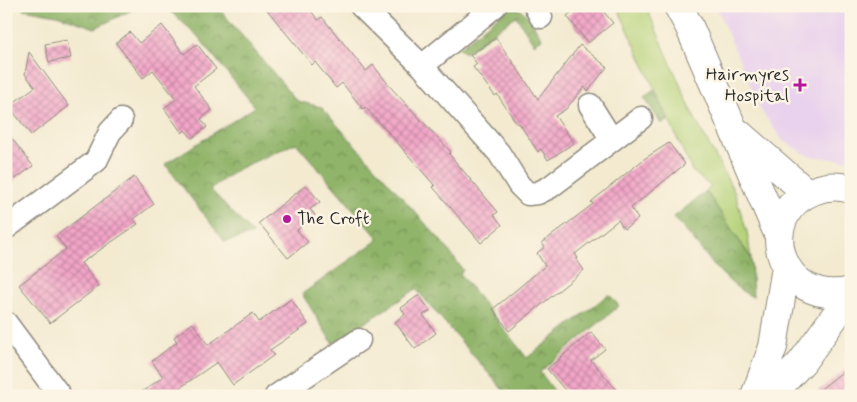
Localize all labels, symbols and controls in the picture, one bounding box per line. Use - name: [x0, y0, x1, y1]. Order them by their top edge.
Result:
- place label: Hairmyres Hospital: [706, 63, 789, 108]
- marker: Hairmyres Hospital: [793, 78, 807, 92]
- place label: The Croft: [297, 207, 370, 231]
- marker: The Croft: [281, 213, 293, 225]

